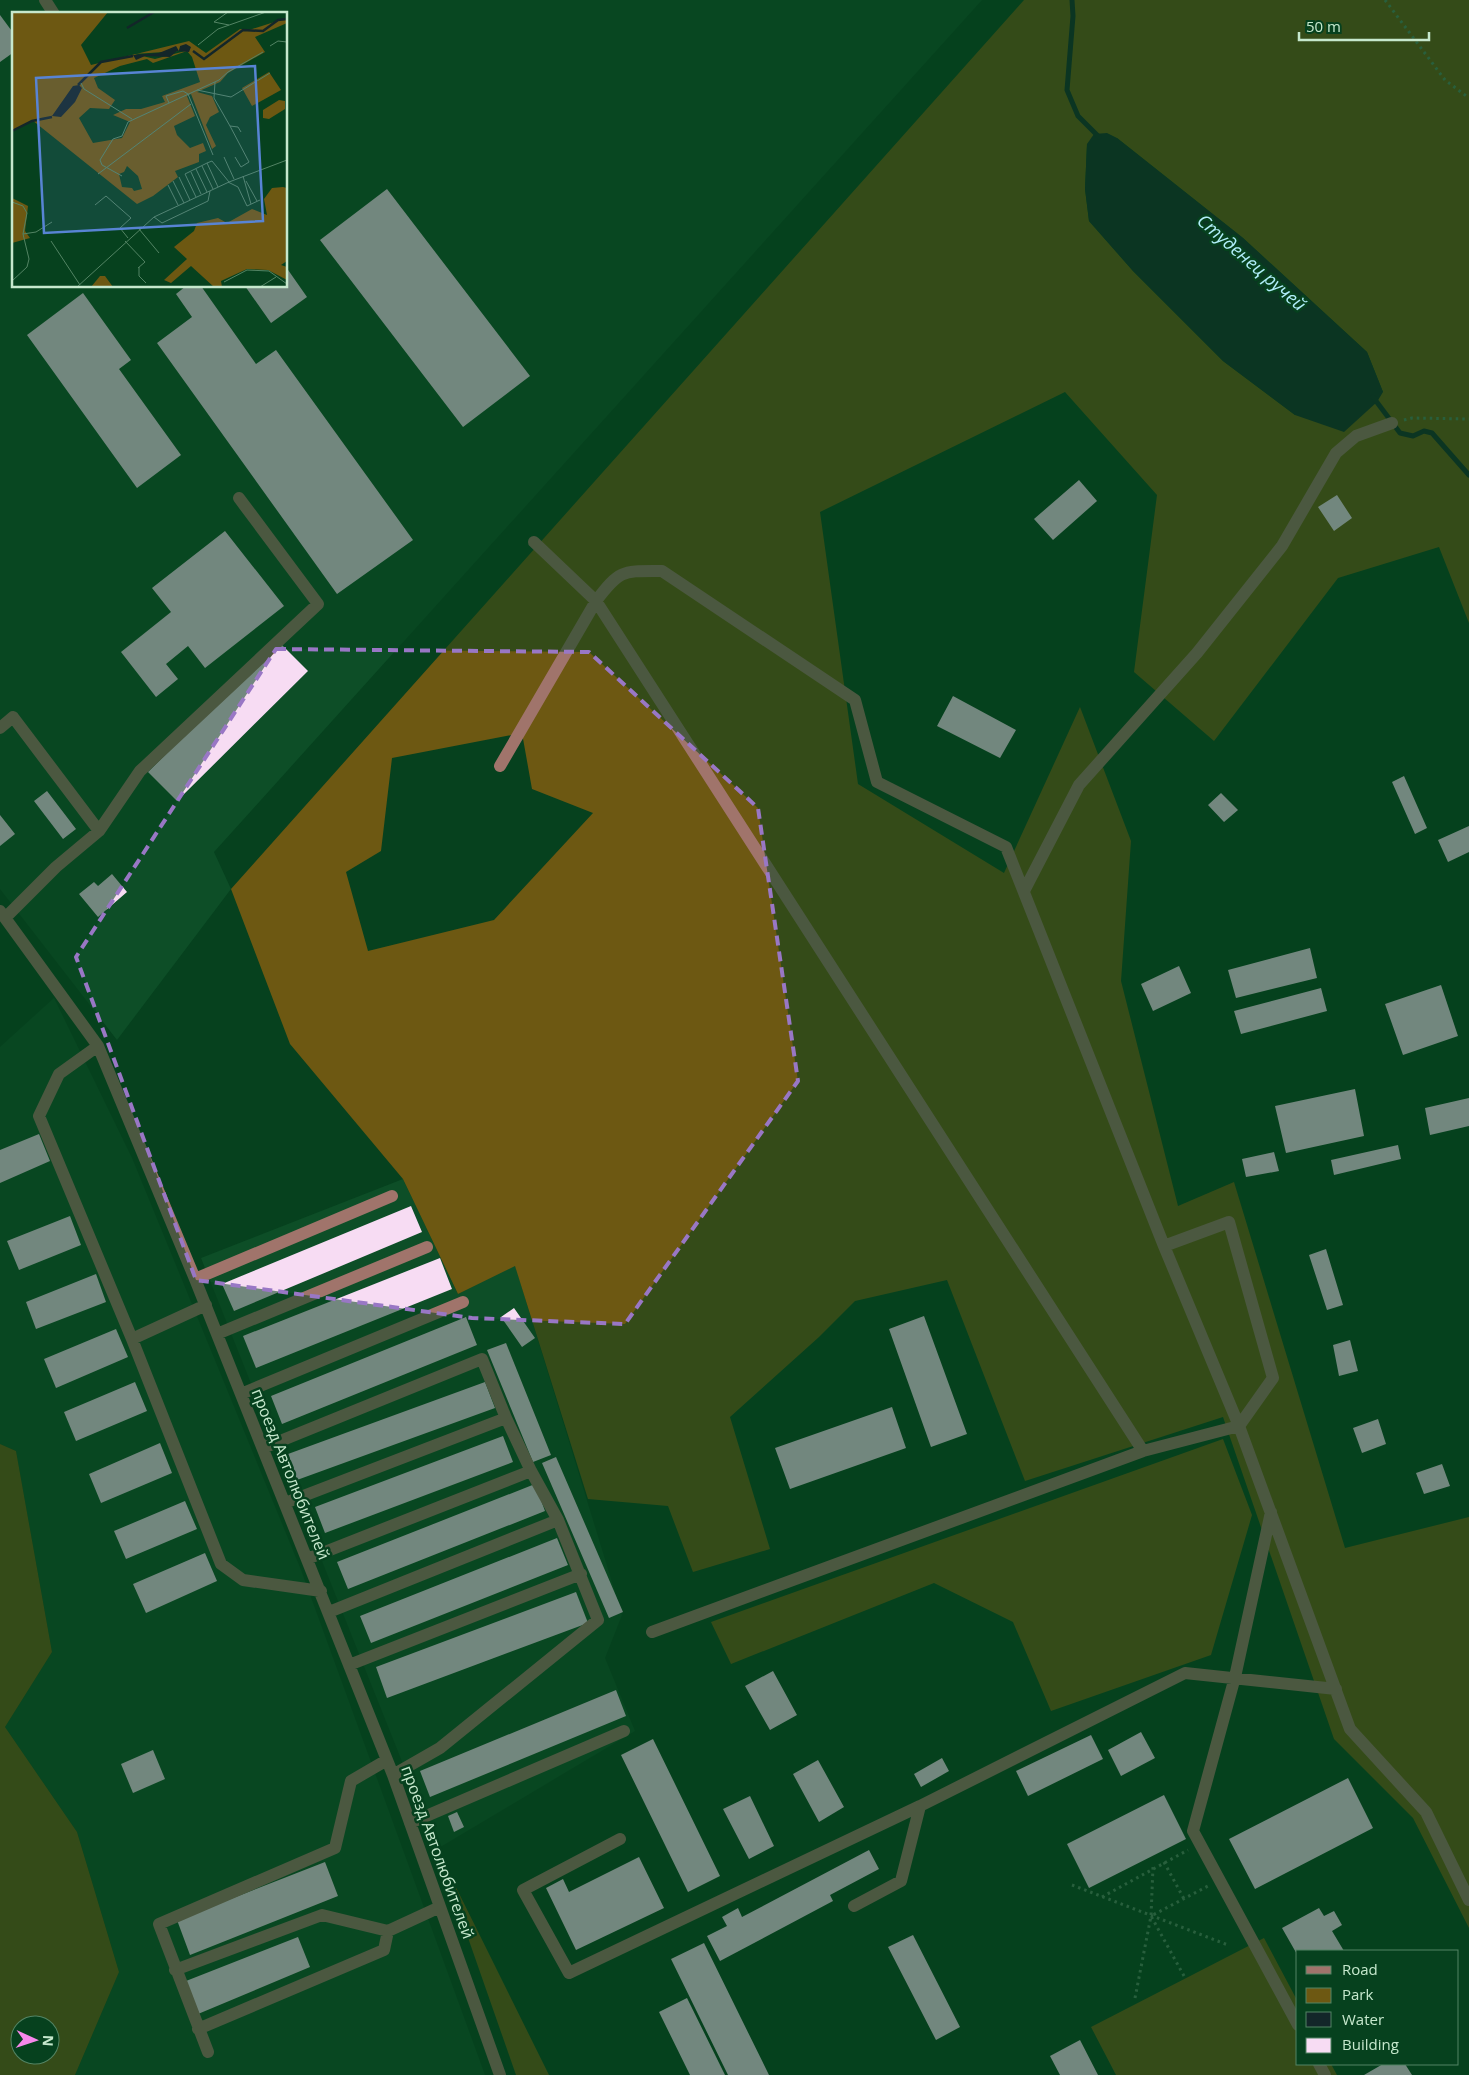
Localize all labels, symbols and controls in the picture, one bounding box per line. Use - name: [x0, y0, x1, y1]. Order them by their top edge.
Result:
- scale bar: [1299, 10, 1429, 42]
- inset map: [12, 12, 288, 288]
- text: 50 m: [1306, 16, 1341, 36]
- water label: Студенец ручей: [1193, 208, 1312, 316]
- street label: проезд Автолюбителей: [247, 1385, 335, 1563]
- street label: проезд Автолюбителей: [396, 1762, 480, 1942]
- legend: [1296, 1950, 1459, 2065]
- text: Road: [1342, 1959, 1378, 1979]
- text: Park: [1342, 1984, 1373, 2004]
- text: Water: [1342, 2009, 1384, 2029]
- north arrow: [10, 2015, 60, 2065]
- text: Building: [1342, 2034, 1399, 2054]
- text: N: [39, 2035, 58, 2047]

